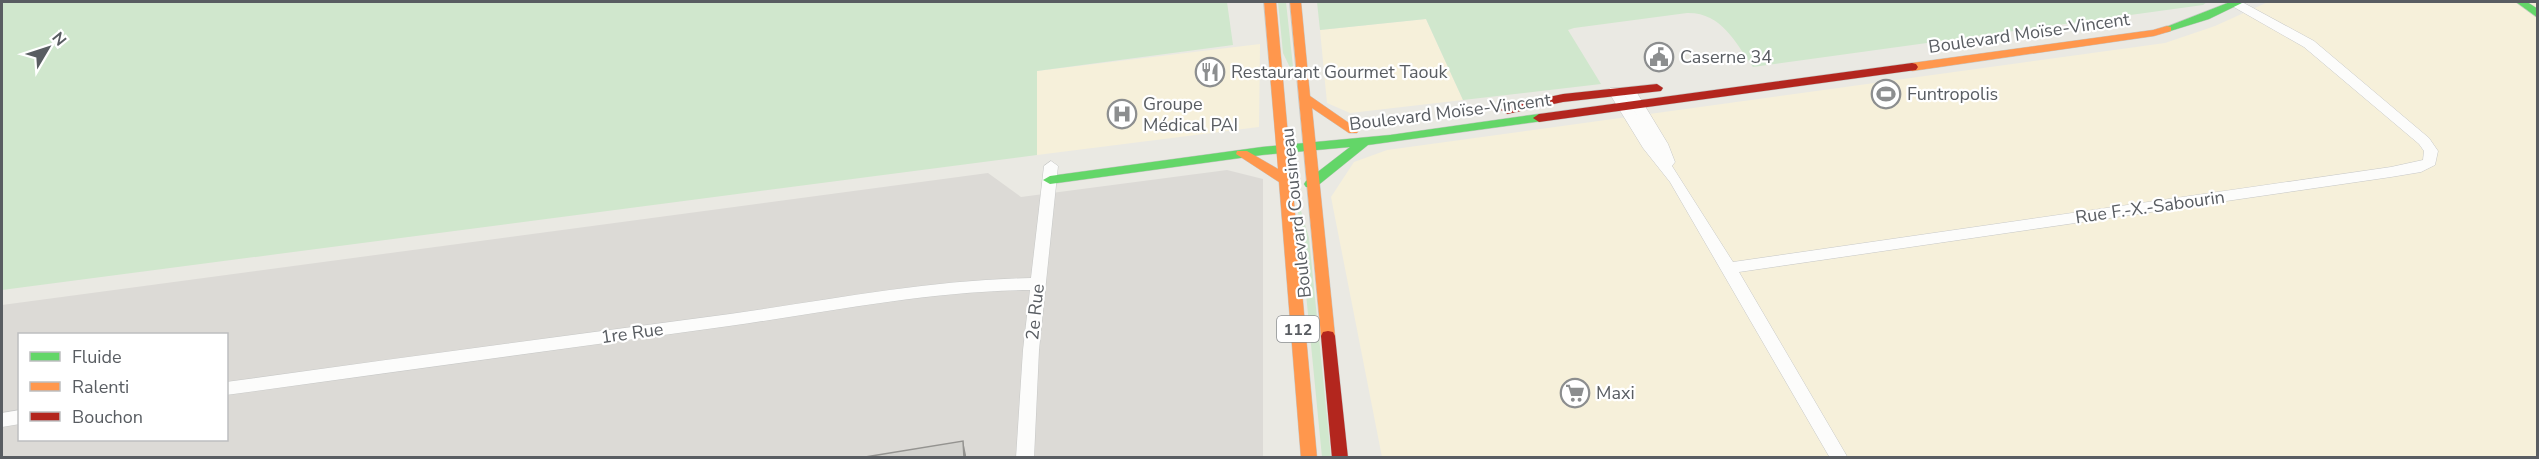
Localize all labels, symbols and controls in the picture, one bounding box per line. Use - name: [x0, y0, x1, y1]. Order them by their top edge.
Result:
- street label: Boulevard Moïse-Vincent: [1927, 7, 2132, 59]
- north arrow: [18, 18, 78, 78]
- text: N: [47, 28, 71, 51]
- public building icon: Caserne 34: [1643, 41, 1675, 73]
- place label: Caserne 34: [1680, 45, 1772, 69]
- restaurant icon: Restaurant Gourmet Taouk: [1194, 56, 1226, 88]
- place label: Restaurant Gourmet Taouk: [1231, 60, 1449, 84]
- sports icon: Funtropolis: [1870, 78, 1902, 110]
- place label: Funtropolis: [1907, 82, 1998, 106]
- street label: Boulevard Moïse-Vincent: [1348, 88, 1553, 136]
- place label: Groupe Médical PAI: [1143, 92, 1238, 137]
- hospital icon: Groupe Médical PAI: [1106, 98, 1138, 130]
- street label: Boulevard Cousineau: [1275, 127, 1317, 299]
- street label: Rue F.-X.-Sabourin: [2074, 185, 2226, 229]
- street label: 2e Rue: [1020, 283, 1050, 341]
- road number: 112: [1277, 316, 1319, 342]
- street label: 1re Rue: [599, 317, 665, 349]
- legend: [18, 333, 228, 441]
- text: Fluide: [72, 345, 122, 369]
- text: Ralenti: [72, 375, 129, 399]
- supermarket icon: Maxi: [1559, 377, 1591, 409]
- place label: Maxi: [1596, 381, 1635, 405]
- text: Bouchon: [72, 405, 143, 429]

